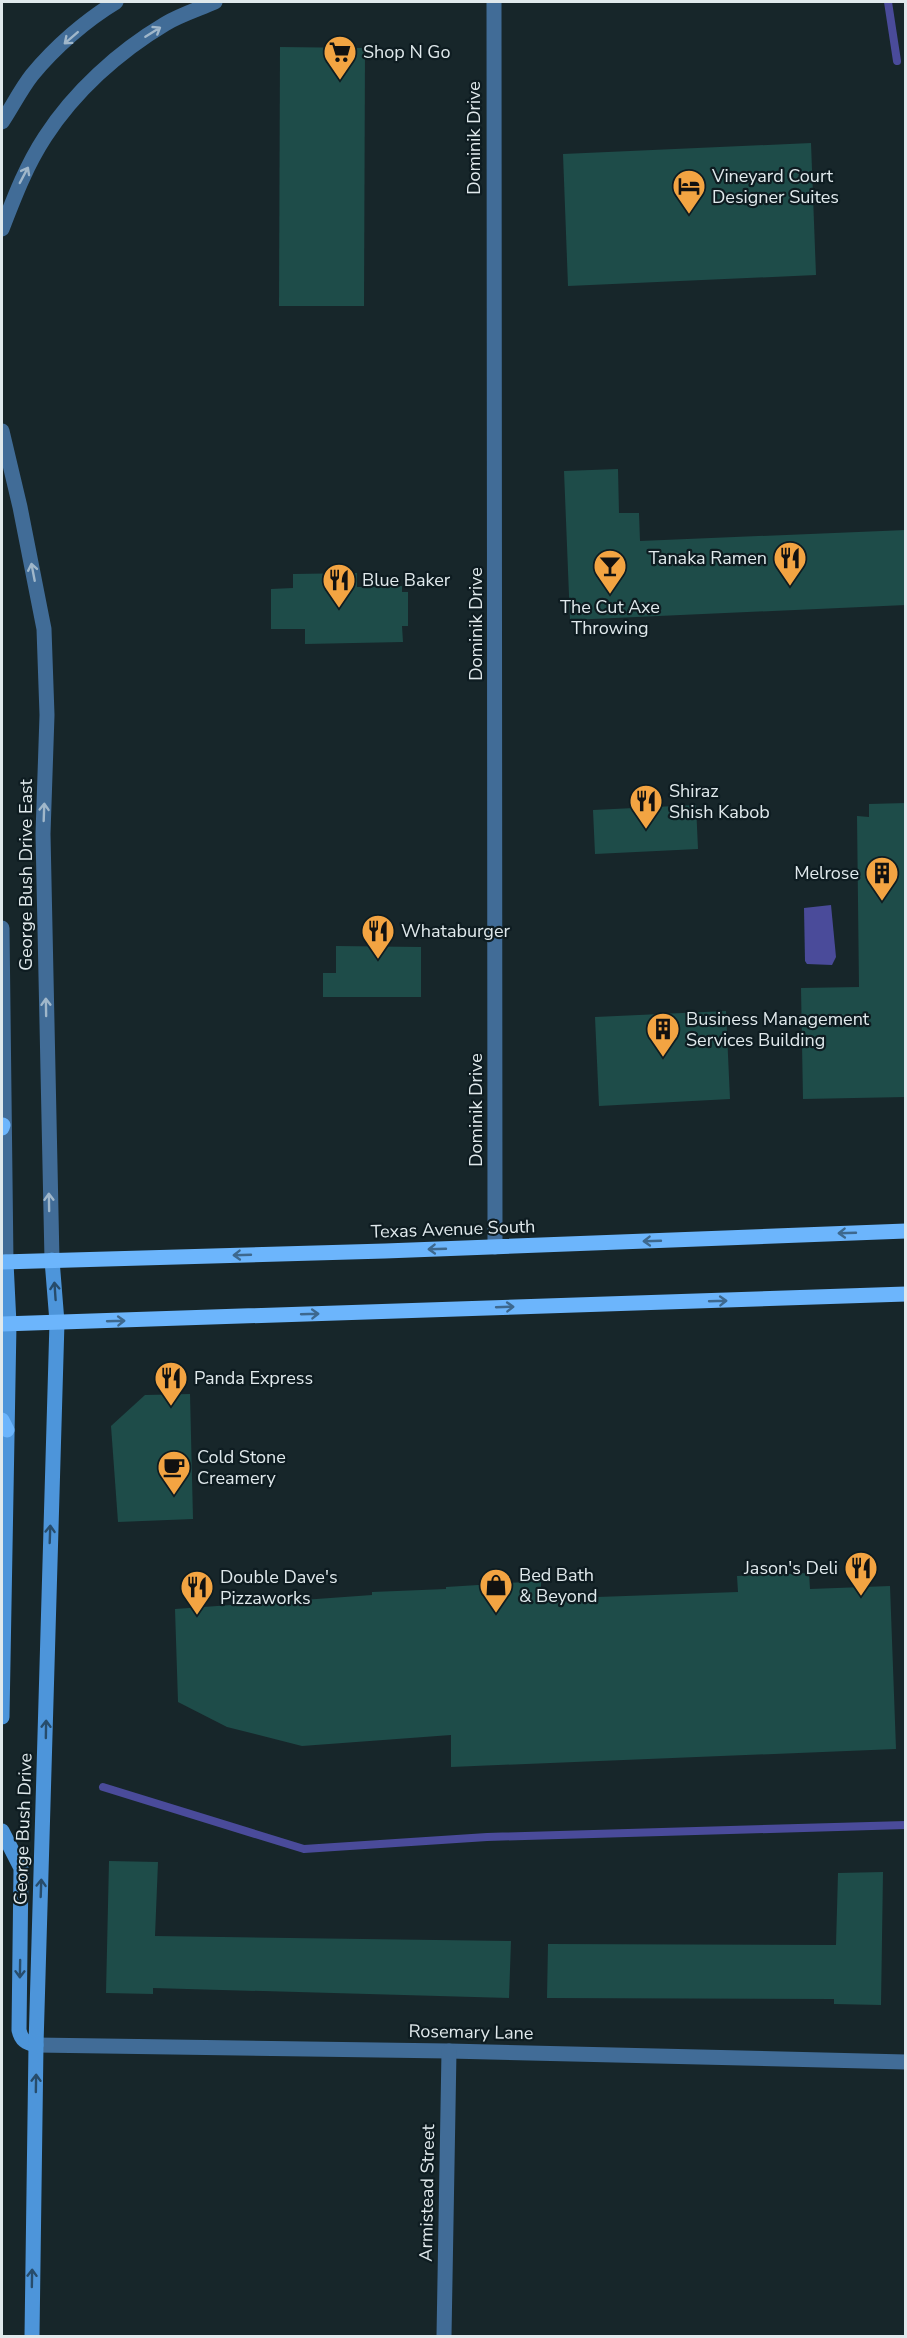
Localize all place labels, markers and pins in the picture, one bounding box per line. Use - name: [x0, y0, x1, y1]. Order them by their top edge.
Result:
- supermarket icon: Shop N Go: [322, 34, 358, 81]
- place label: Shop N Go: [363, 40, 450, 64]
- place label: Vineyard Court Designer Suites: [711, 164, 839, 209]
- hotel icon: Vineyard Court Designer Suites: [671, 168, 707, 215]
- restaurant icon: Tanaka Ramen: [772, 540, 808, 587]
- place label: Tanaka Ramen: [648, 546, 767, 570]
- bar icon: The Cut Axe Throwing: [592, 548, 628, 595]
- restaurant icon: Blue Baker: [321, 562, 357, 609]
- place label: Blue Baker: [362, 568, 451, 592]
- place label: The Cut Axe Throwing: [560, 595, 660, 640]
- place label: Shiraz Shish Kabob: [669, 779, 770, 824]
- restaurant icon: Shiraz Shish Kabob: [628, 783, 664, 830]
- building icon: Melrose: [864, 855, 900, 902]
- place label: Melrose: [794, 861, 859, 885]
- restaurant icon: Whataburger: [360, 913, 396, 960]
- place label: Whataburger: [401, 919, 510, 943]
- place label: Business Management Services Building: [686, 1007, 870, 1052]
- building icon: Business Management Services Building: [645, 1011, 681, 1058]
- restaurant icon: Panda Express: [153, 1360, 189, 1407]
- place label: Panda Express: [194, 1366, 313, 1390]
- place label: Cold Stone Creamery: [197, 1445, 286, 1490]
- cafe icon: Cold Stone Creamery: [156, 1449, 192, 1496]
- restaurant icon: Jason's Deli: [843, 1550, 879, 1597]
- place label: Jason's Deli: [743, 1556, 838, 1580]
- place label: Bed Bath & Beyond: [519, 1563, 598, 1608]
- place label: Double Dave's Pizzaworks: [220, 1565, 338, 1610]
- shop icon: Bed Bath & Beyond: [478, 1567, 514, 1614]
- restaurant icon: Double Dave's Pizzaworks: [179, 1569, 215, 1616]

